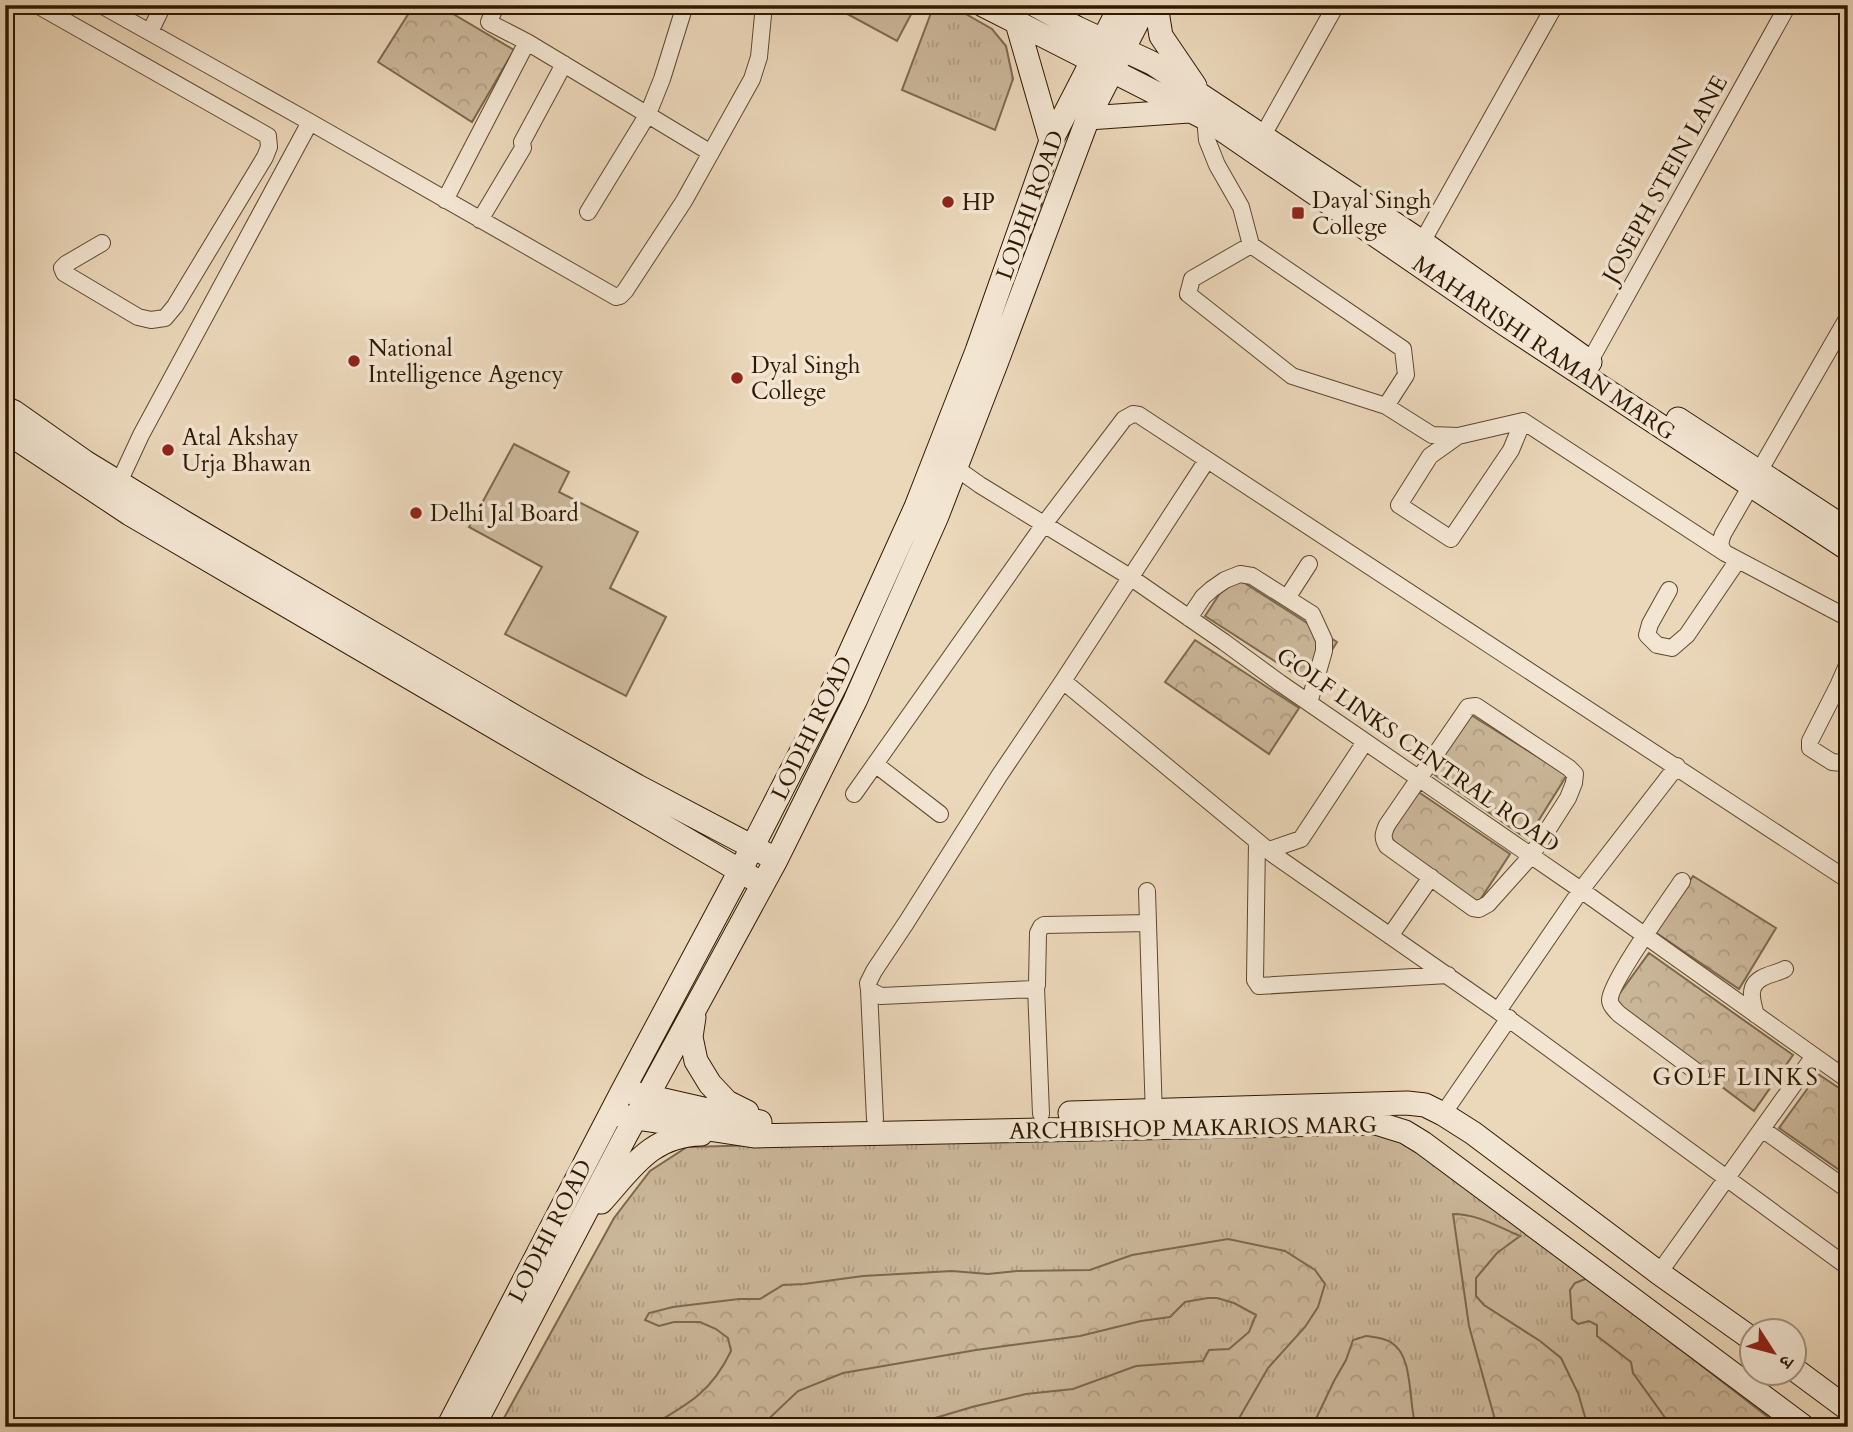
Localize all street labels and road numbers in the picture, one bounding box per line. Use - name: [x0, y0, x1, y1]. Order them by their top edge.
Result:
- street label: JOSEPH STEIN LANE: [1594, 70, 1735, 291]
- street label: LODHI ROAD: [989, 126, 1071, 284]
- street label: MAHARISHI RAMAN MARG: [1407, 248, 1681, 448]
- street label: GOLF LINKS CENTRAL ROAD: [1270, 640, 1566, 860]
- street label: LODHI ROAD: [764, 651, 860, 805]
- street label: ARCHBISHOP MAKARIOS MARG: [1009, 1109, 1377, 1147]
- street label: LODHI ROAD: [501, 1154, 599, 1308]

